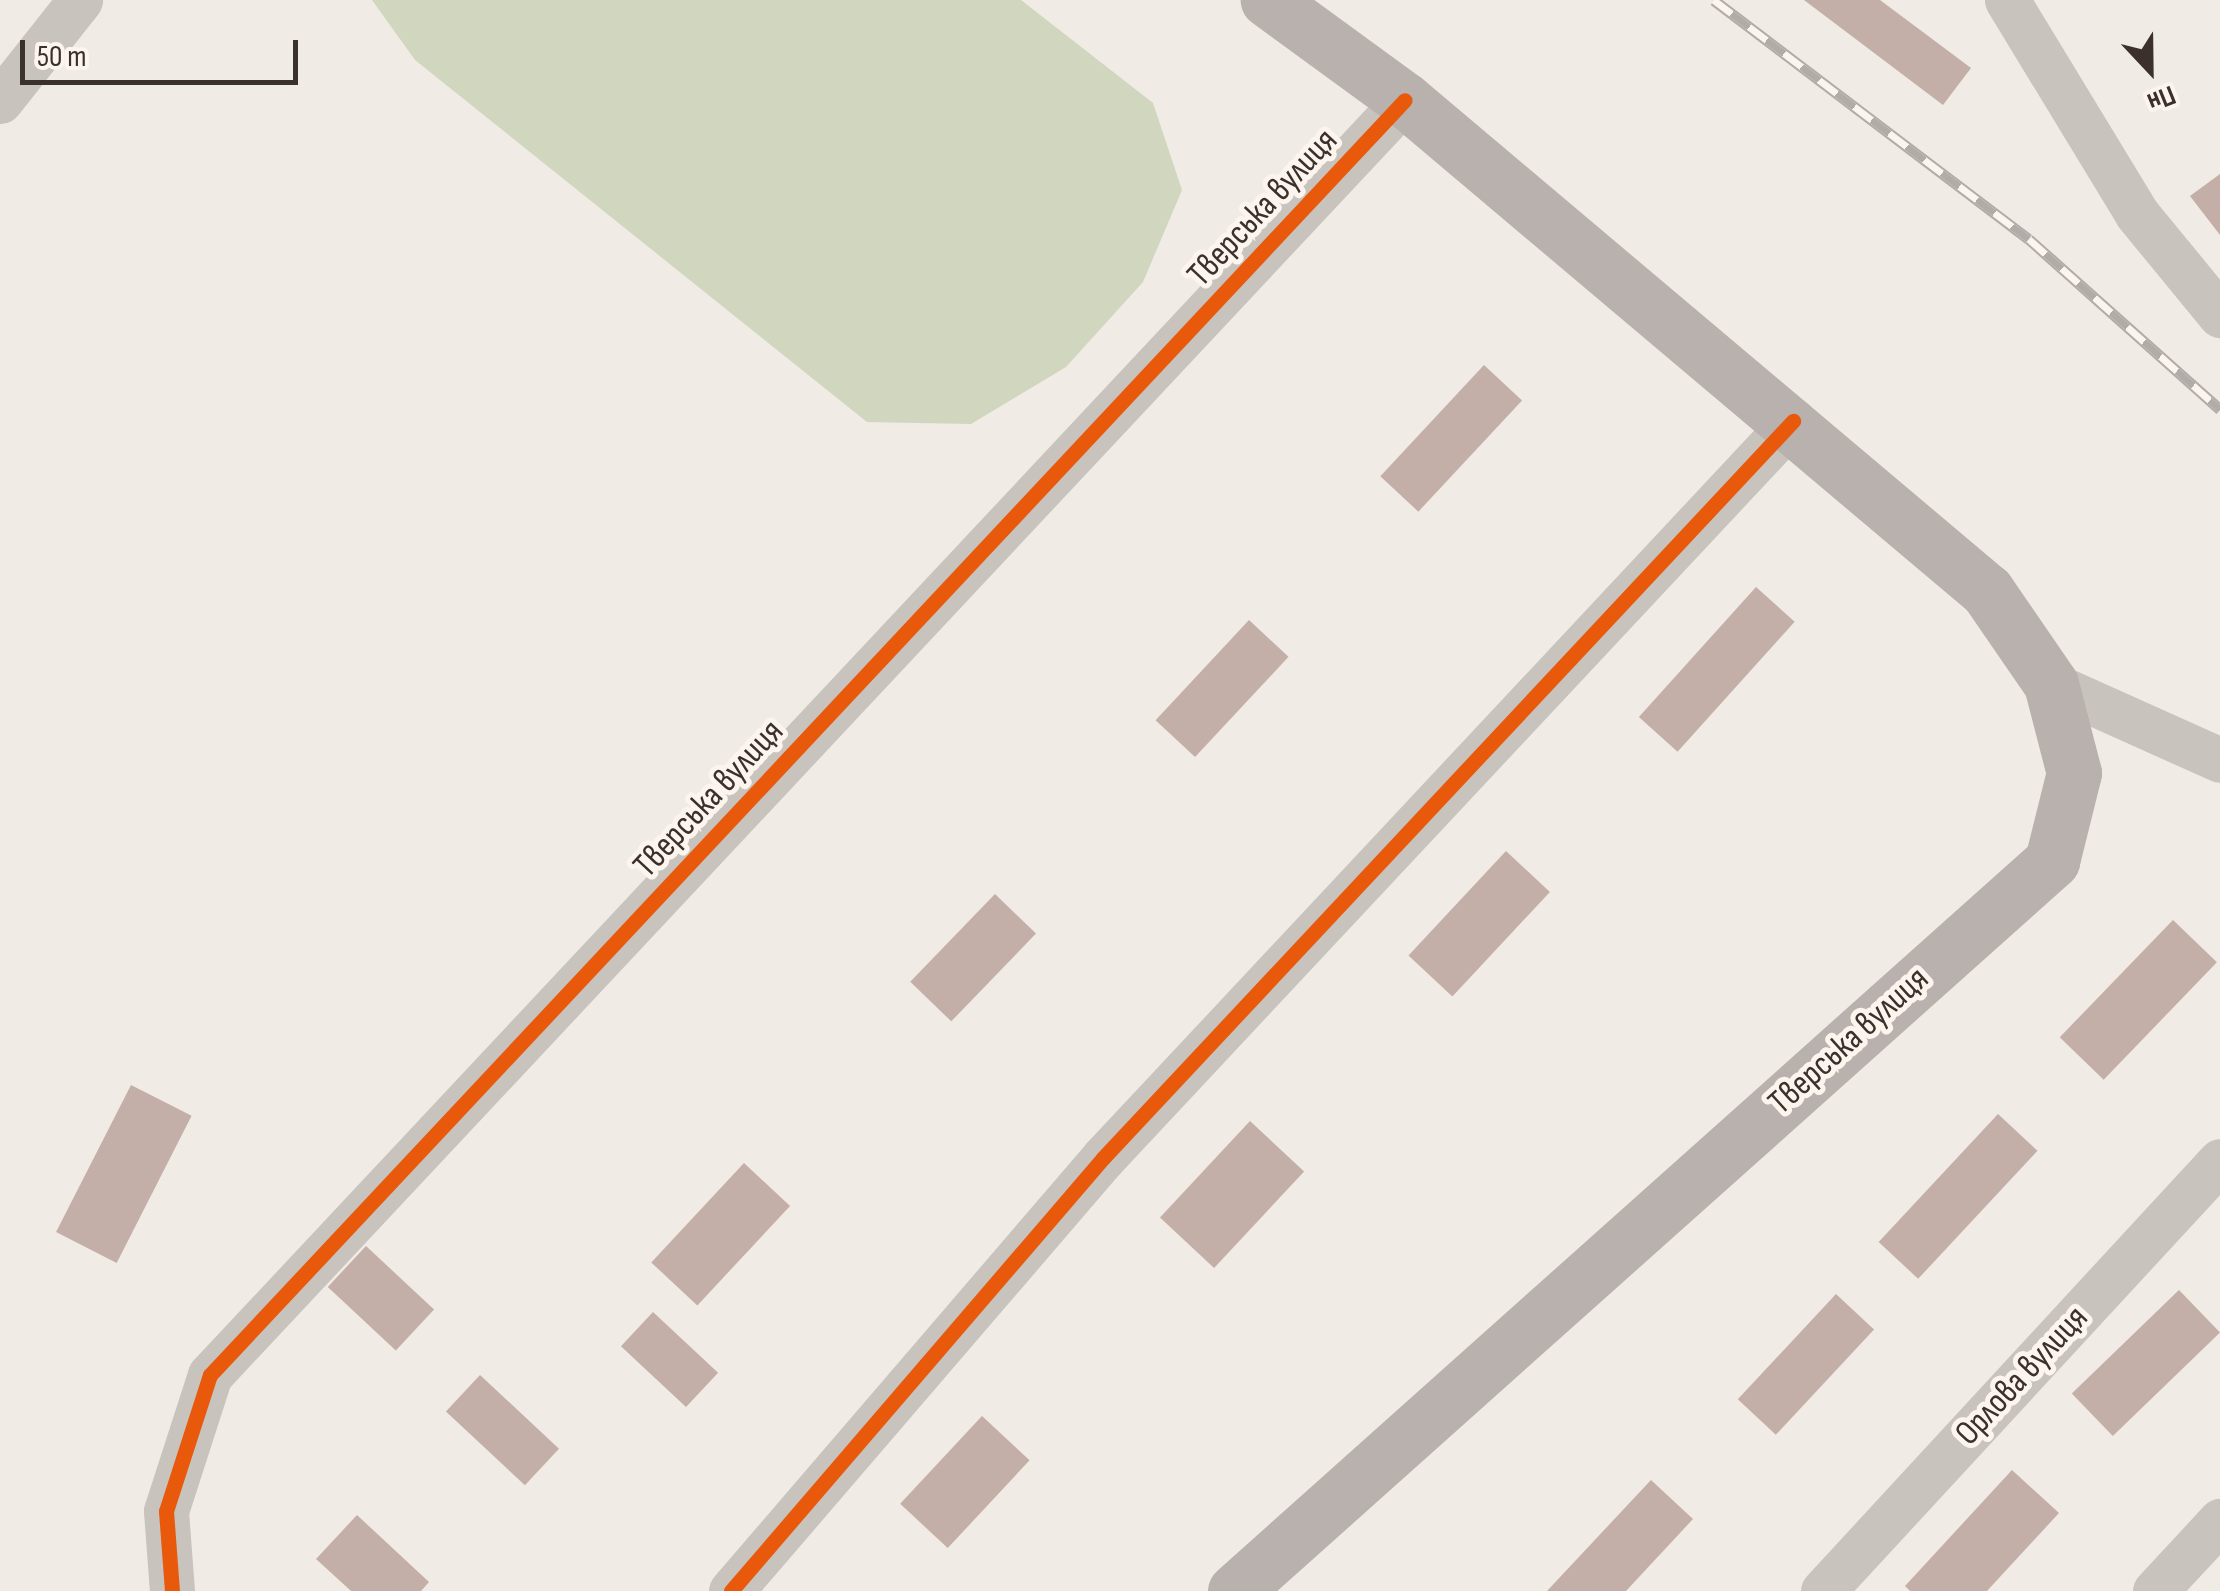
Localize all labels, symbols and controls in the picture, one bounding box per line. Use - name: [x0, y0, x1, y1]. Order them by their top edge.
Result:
- scale bar: [25, 20, 302, 82]
- north arrow: [2100, 20, 2200, 120]
- text: 50 m: [37, 39, 86, 75]
- text: Пн: [2143, 78, 2180, 119]
- street label: Тверська вулиця: [1179, 120, 1347, 296]
- street label: Тверська вулиця: [625, 711, 793, 887]
- street label: Тверська вулиця: [1760, 958, 1938, 1124]
- street label: Орлова вулиця: [1947, 1298, 2097, 1454]

